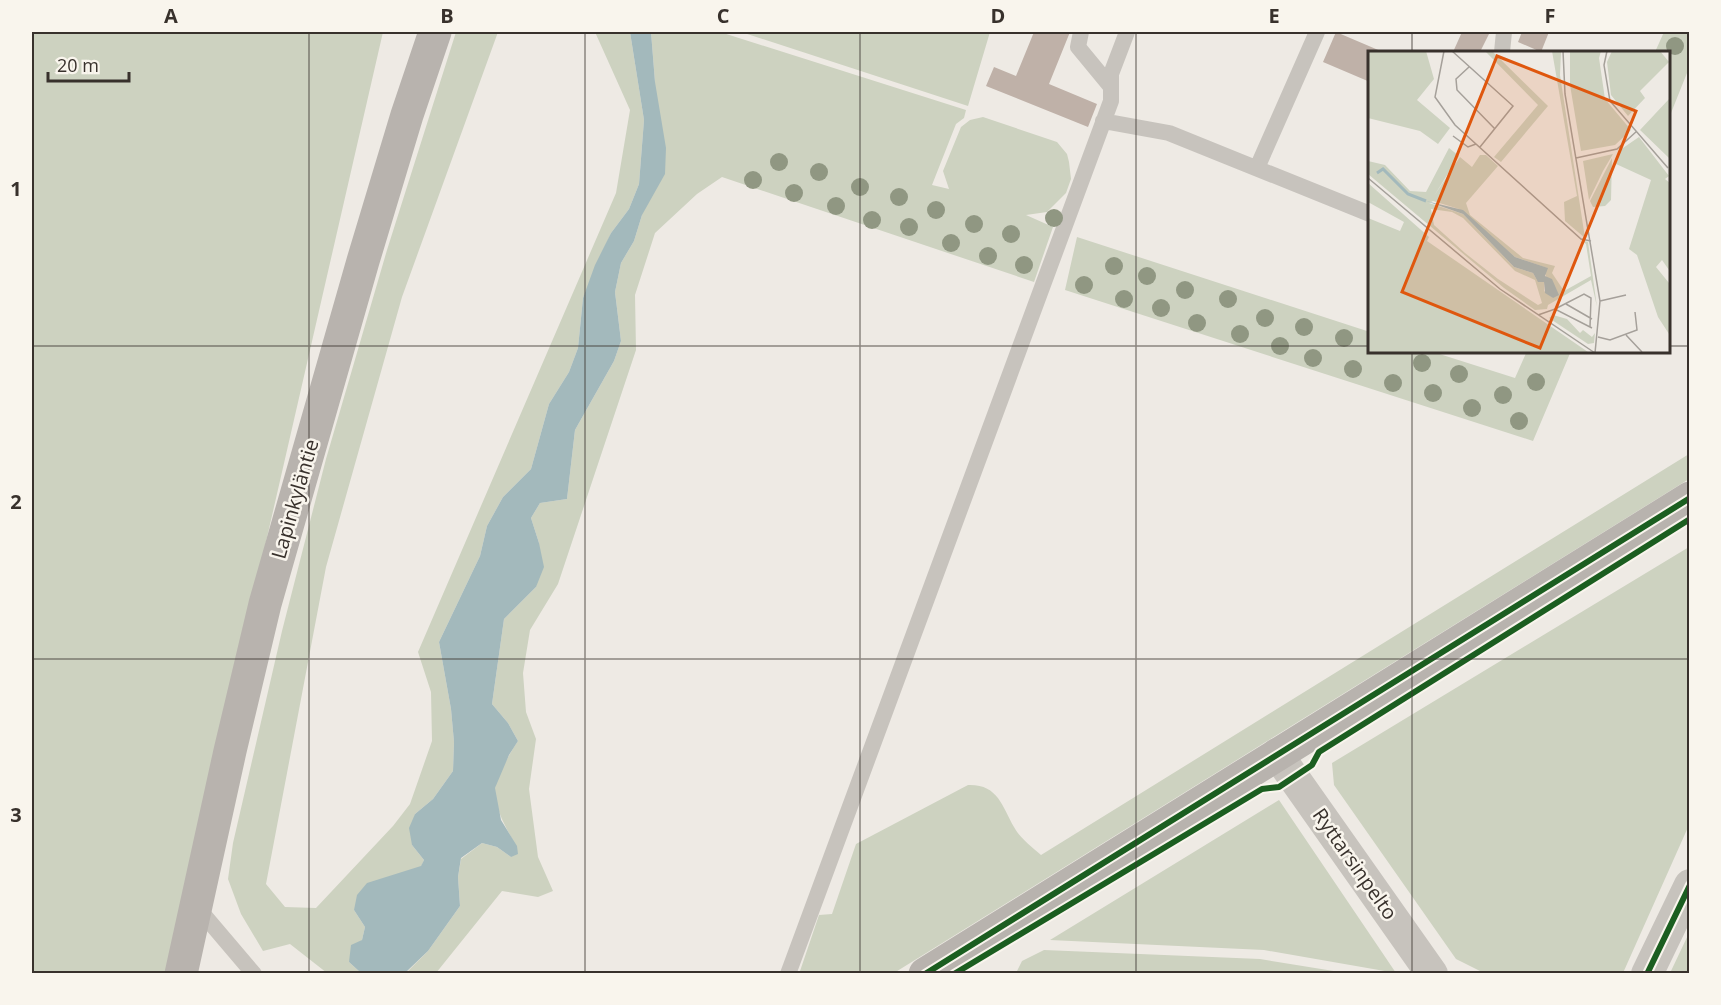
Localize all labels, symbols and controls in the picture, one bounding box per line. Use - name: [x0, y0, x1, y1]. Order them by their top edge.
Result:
- text: A: [164, 2, 178, 29]
- text: B: [440, 2, 454, 29]
- text: C: [717, 2, 730, 29]
- text: D: [991, 2, 1005, 29]
- text: E: [1268, 2, 1280, 29]
- text: F: [1545, 2, 1555, 29]
- scale bar: [48, 45, 129, 83]
- inset map: [1368, 51, 1670, 352]
- text: 20 m: [57, 53, 99, 77]
- text: 1: [10, 175, 22, 202]
- street label: Lapinkyläntie: [265, 436, 325, 562]
- text: 2: [10, 488, 22, 515]
- text: 3: [10, 801, 22, 828]
- street label: Ryttarsinpelto: [1307, 803, 1404, 925]

